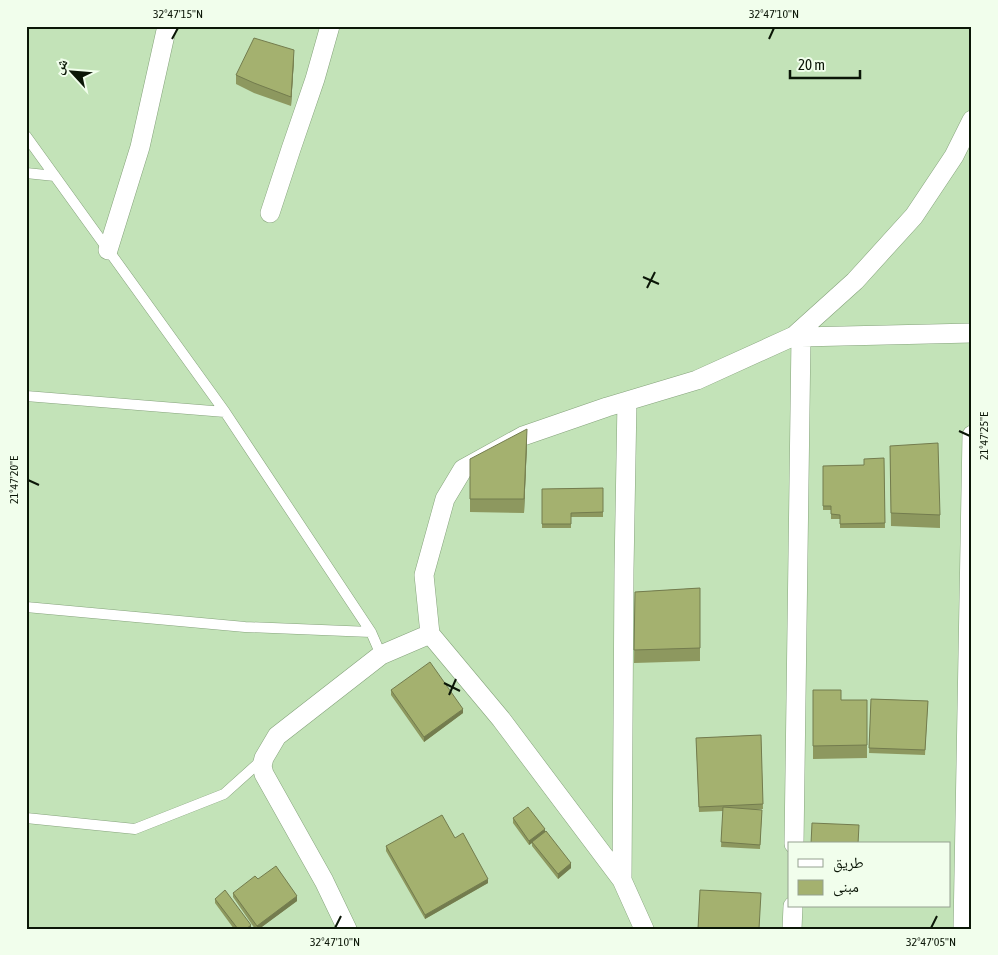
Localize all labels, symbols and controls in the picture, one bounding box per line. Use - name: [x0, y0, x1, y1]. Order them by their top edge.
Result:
- text: 32°47'15"N: [153, 7, 203, 21]
- text: 32°47'10"N: [749, 7, 799, 21]
- north arrow: [48, 48, 98, 98]
- scale bar: [790, 48, 860, 80]
- text: ش: [50, 56, 72, 77]
- text: 20 m: [798, 56, 825, 73]
- text: 21°47'25"E: [977, 412, 991, 460]
- text: 21°47'20"E: [7, 456, 21, 504]
- legend: [788, 842, 950, 908]
- text: طريق: [833, 854, 864, 873]
- text: مبنى: [833, 878, 859, 897]
- text: 32°47'10"N: [310, 935, 360, 949]
- text: 32°47'05"N: [906, 935, 956, 949]

